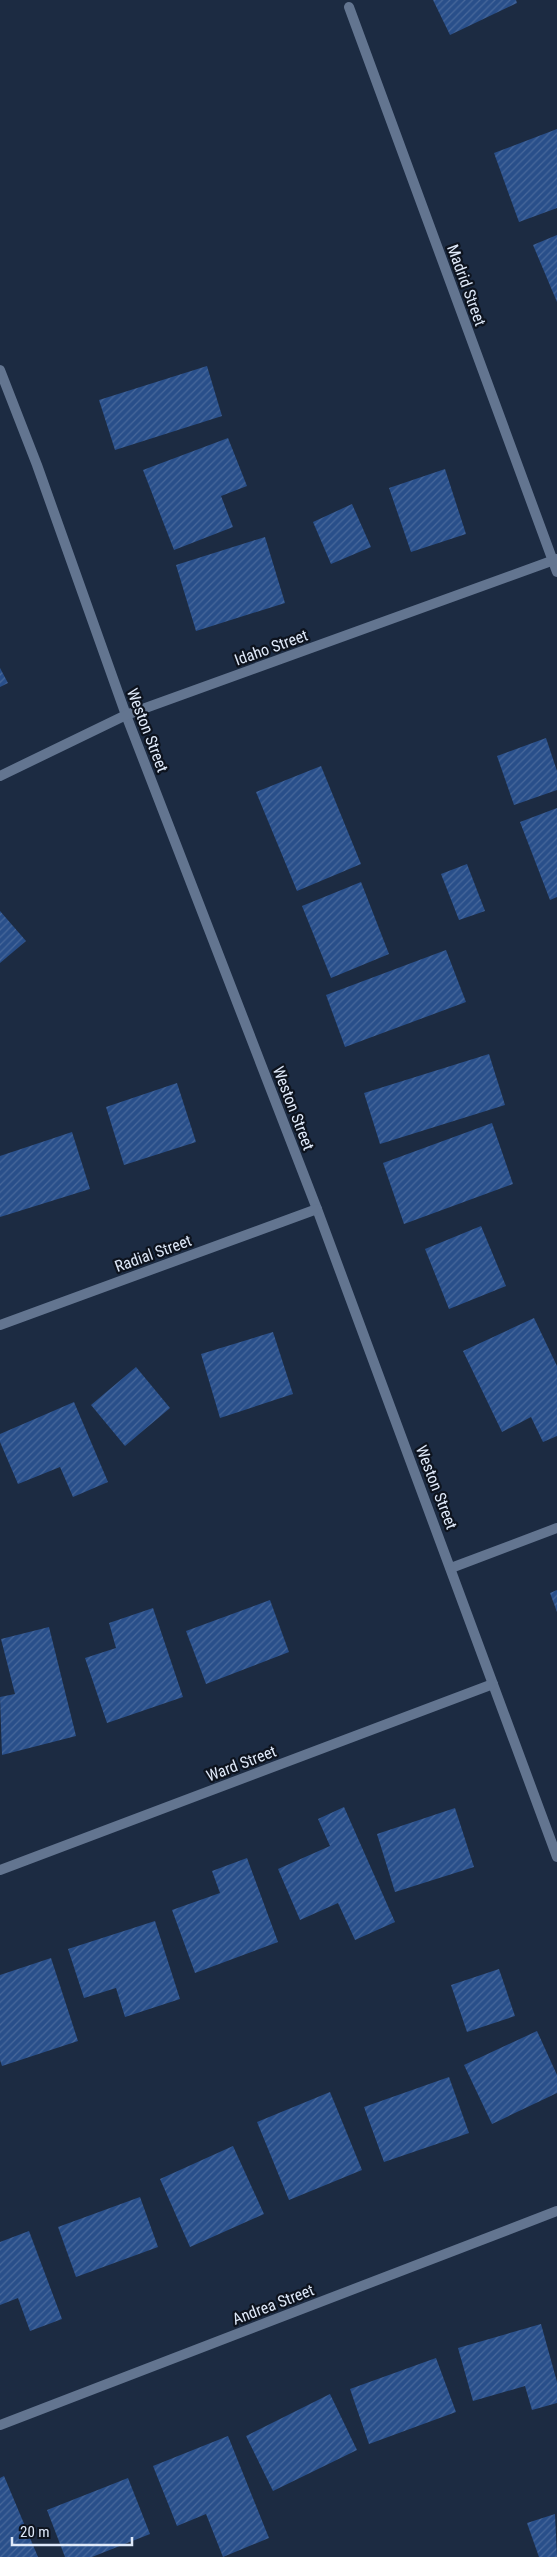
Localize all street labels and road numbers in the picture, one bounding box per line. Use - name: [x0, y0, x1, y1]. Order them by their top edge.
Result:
- street label: Madrid Street: [443, 242, 490, 329]
- street label: Idaho Street: [232, 625, 311, 669]
- street label: Weston Street: [123, 686, 172, 775]
- street label: Weston Street: [269, 1064, 318, 1153]
- street label: Radial Street: [112, 1231, 194, 1276]
- street label: Weston Street: [412, 1443, 461, 1532]
- street label: Ward Street: [204, 1741, 279, 1785]
- street label: Andrea Street: [230, 2280, 317, 2329]

